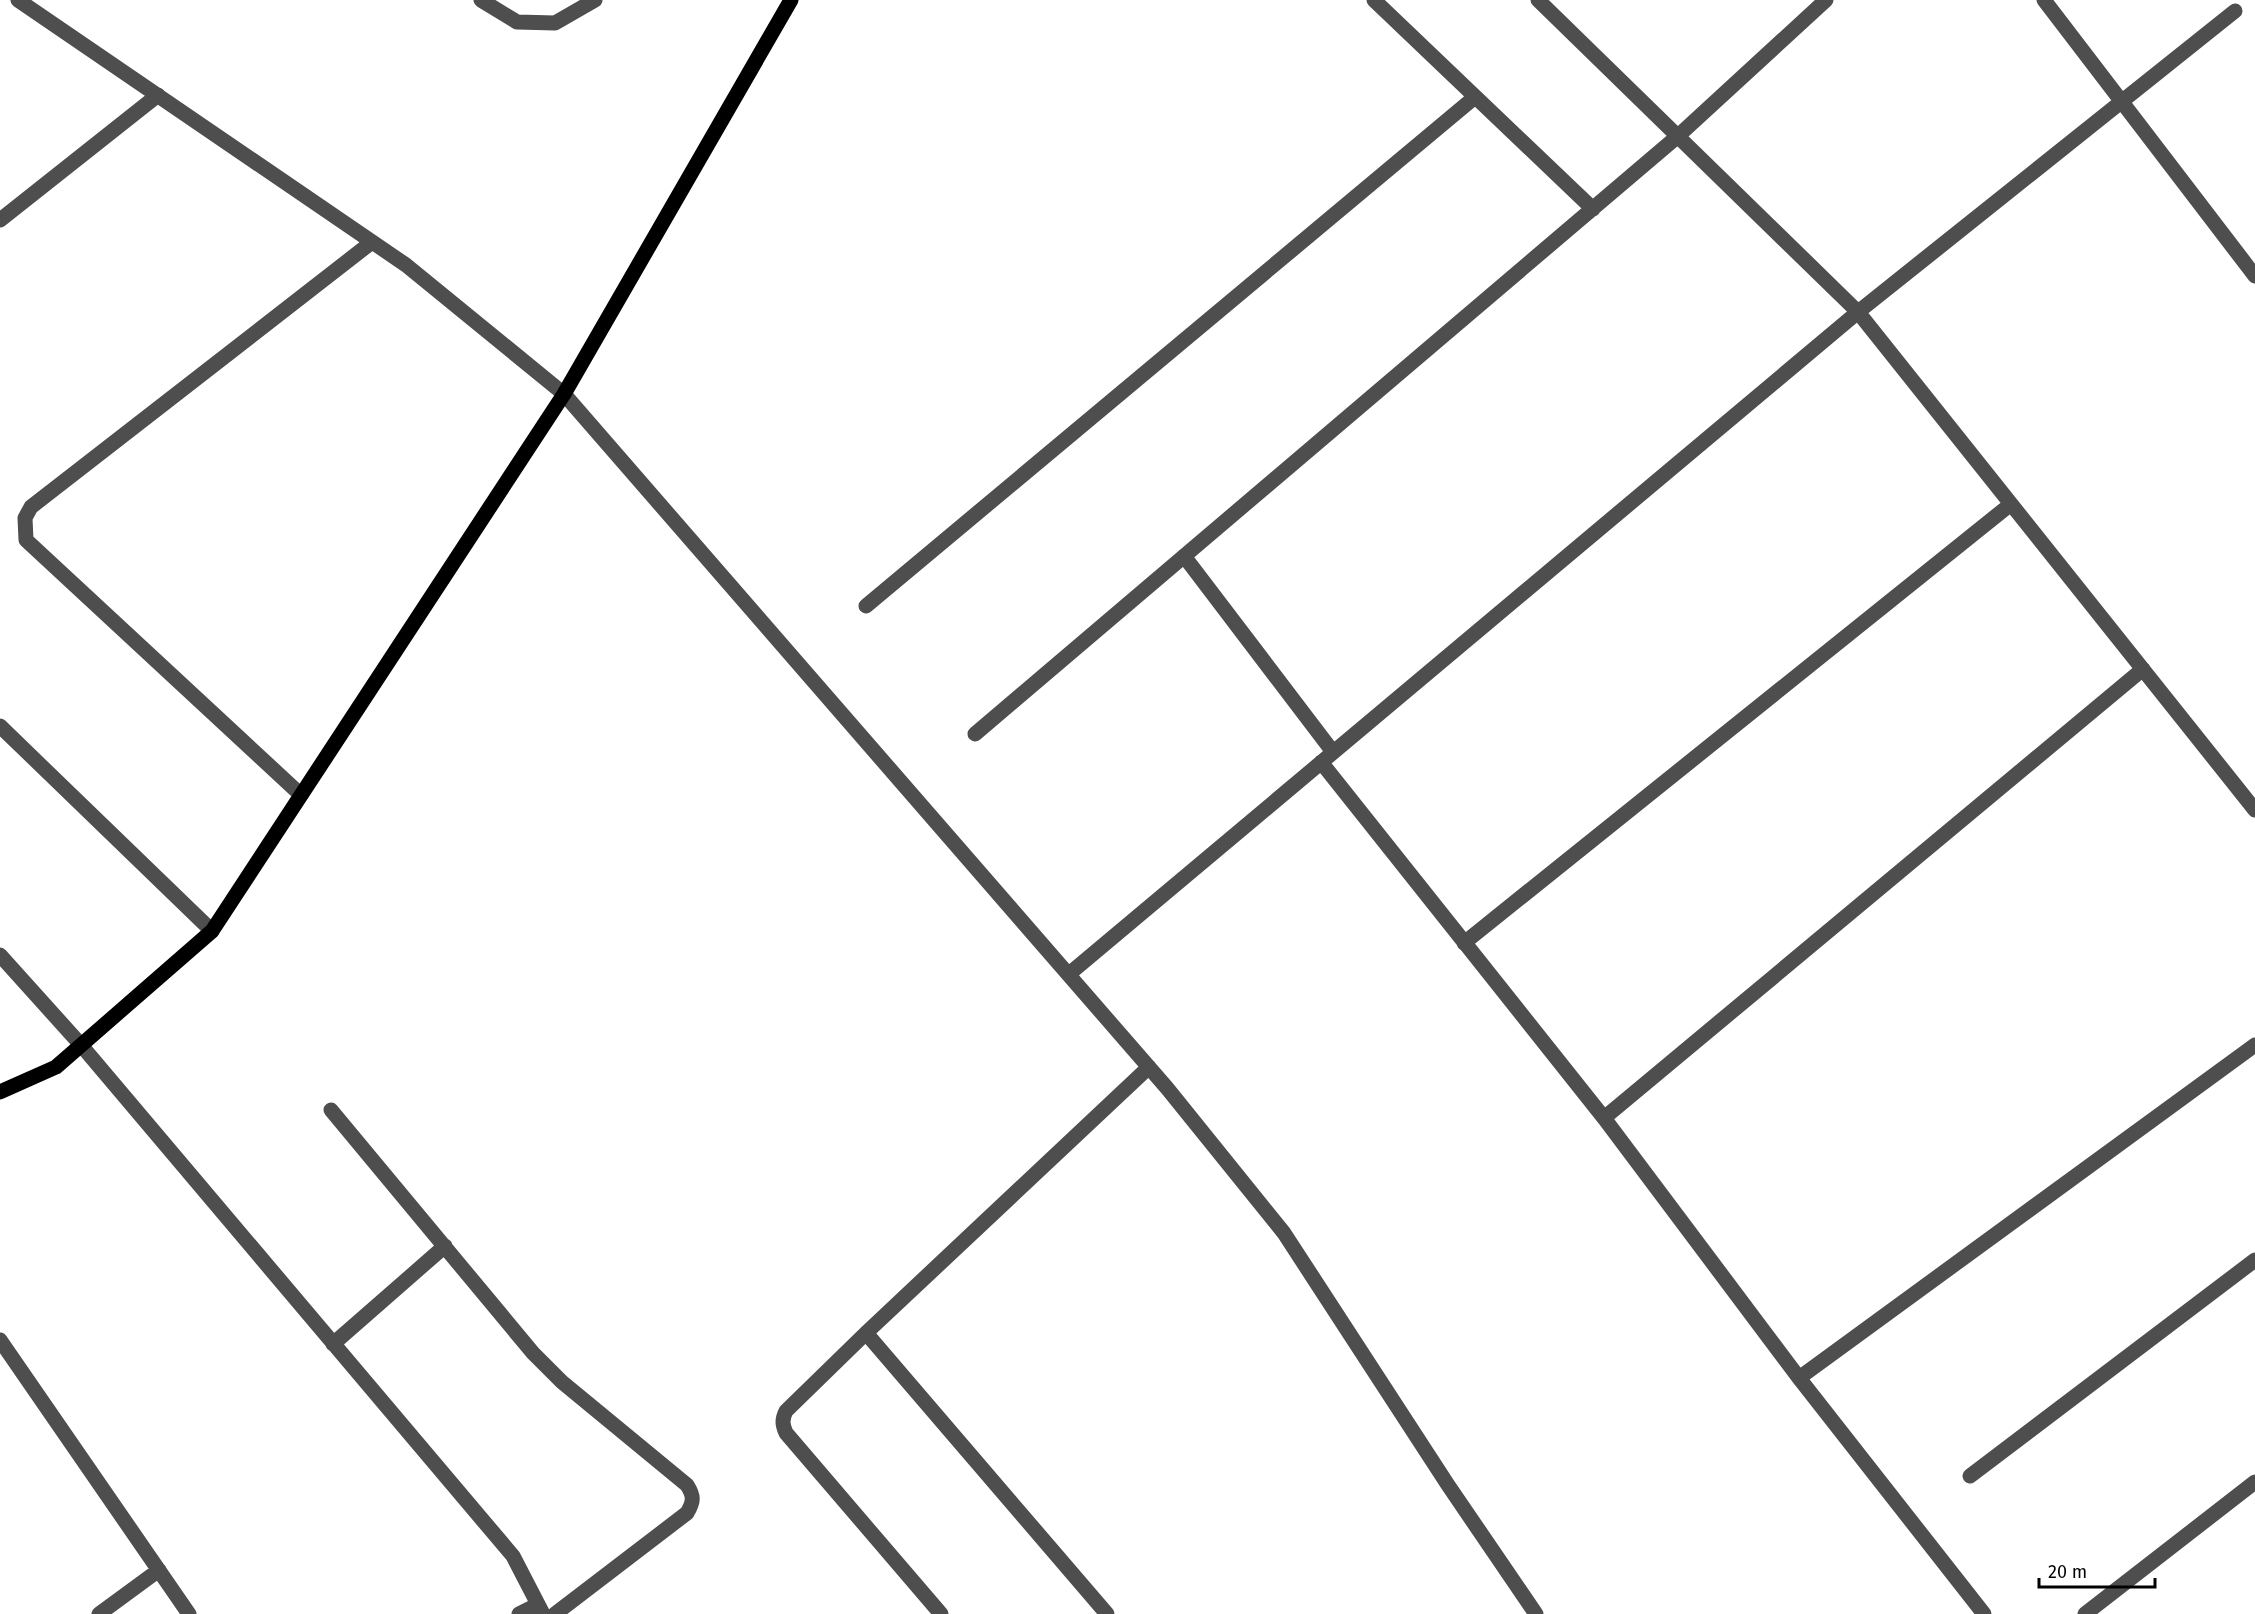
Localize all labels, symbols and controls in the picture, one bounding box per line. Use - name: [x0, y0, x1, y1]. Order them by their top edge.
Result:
- scale bar: [2039, 1551, 2154, 1589]
- text: 20 m: [2048, 1561, 2087, 1583]

